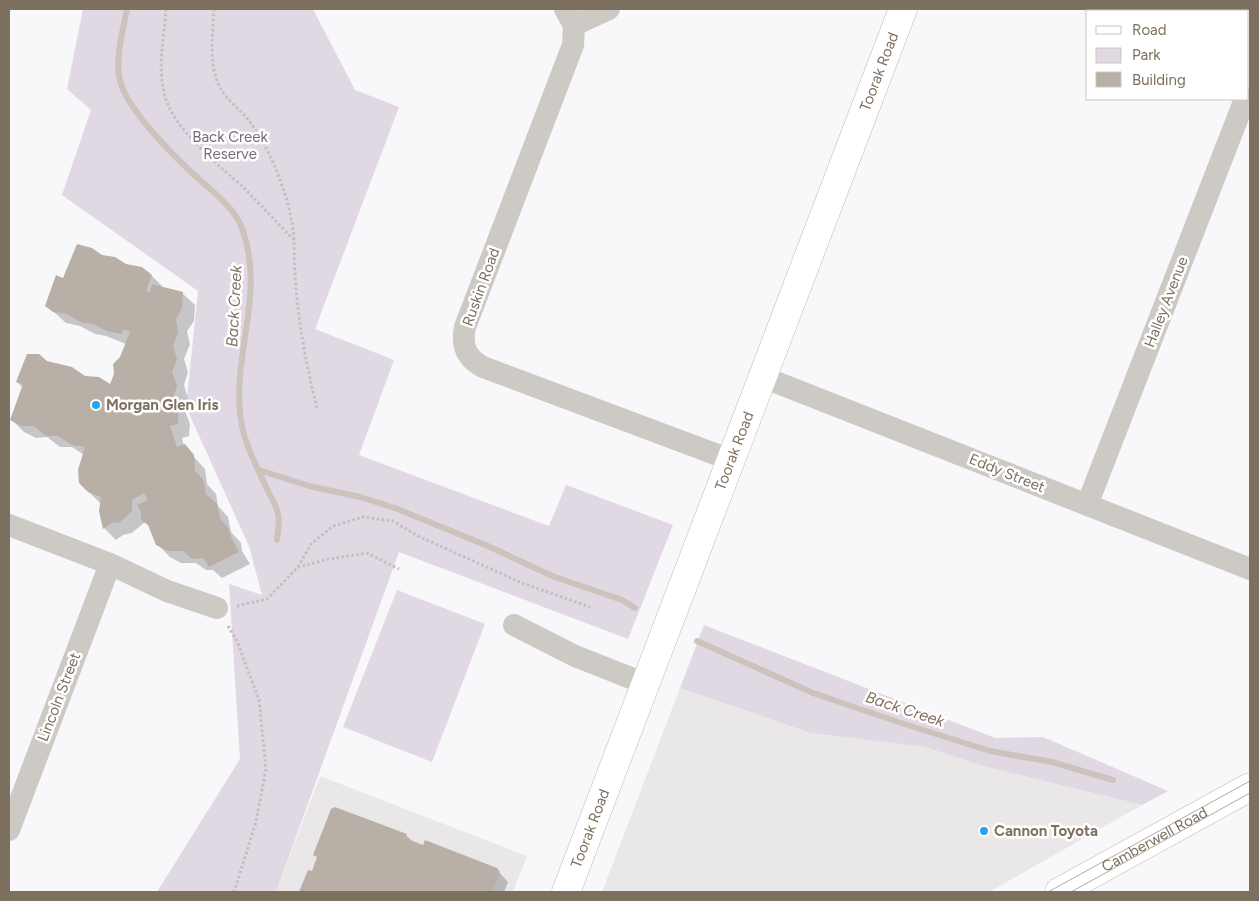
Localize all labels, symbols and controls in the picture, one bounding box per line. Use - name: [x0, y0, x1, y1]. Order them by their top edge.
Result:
- legend: [1086, 10, 1249, 100]
- text: Road: [1132, 21, 1167, 39]
- street label: Toorak Road: [856, 30, 902, 114]
- text: Park: [1132, 46, 1161, 64]
- text: Building: [1132, 71, 1186, 89]
- park label: Back Creek Reserve: [192, 128, 268, 163]
- street label: Ruskin Road: [458, 245, 504, 329]
- street label: Halley Avenue: [1140, 254, 1192, 350]
- water label: Back Creek: [222, 263, 246, 347]
- place label: Morgan Glen Iris: [106, 396, 219, 414]
- marker: Morgan Glen Iris: [90, 399, 102, 411]
- street label: Toorak Road: [711, 409, 758, 493]
- street label: Eddy Street: [967, 450, 1048, 496]
- street label: Lincoln Street: [34, 650, 84, 744]
- water label: Back Creek: [863, 687, 948, 731]
- street label: Toorak Road: [567, 786, 613, 870]
- street label: Camberwell Road: [1098, 803, 1211, 876]
- place label: Cannon Toyota: [994, 822, 1098, 840]
- marker: Cannon Toyota: [978, 825, 990, 837]

